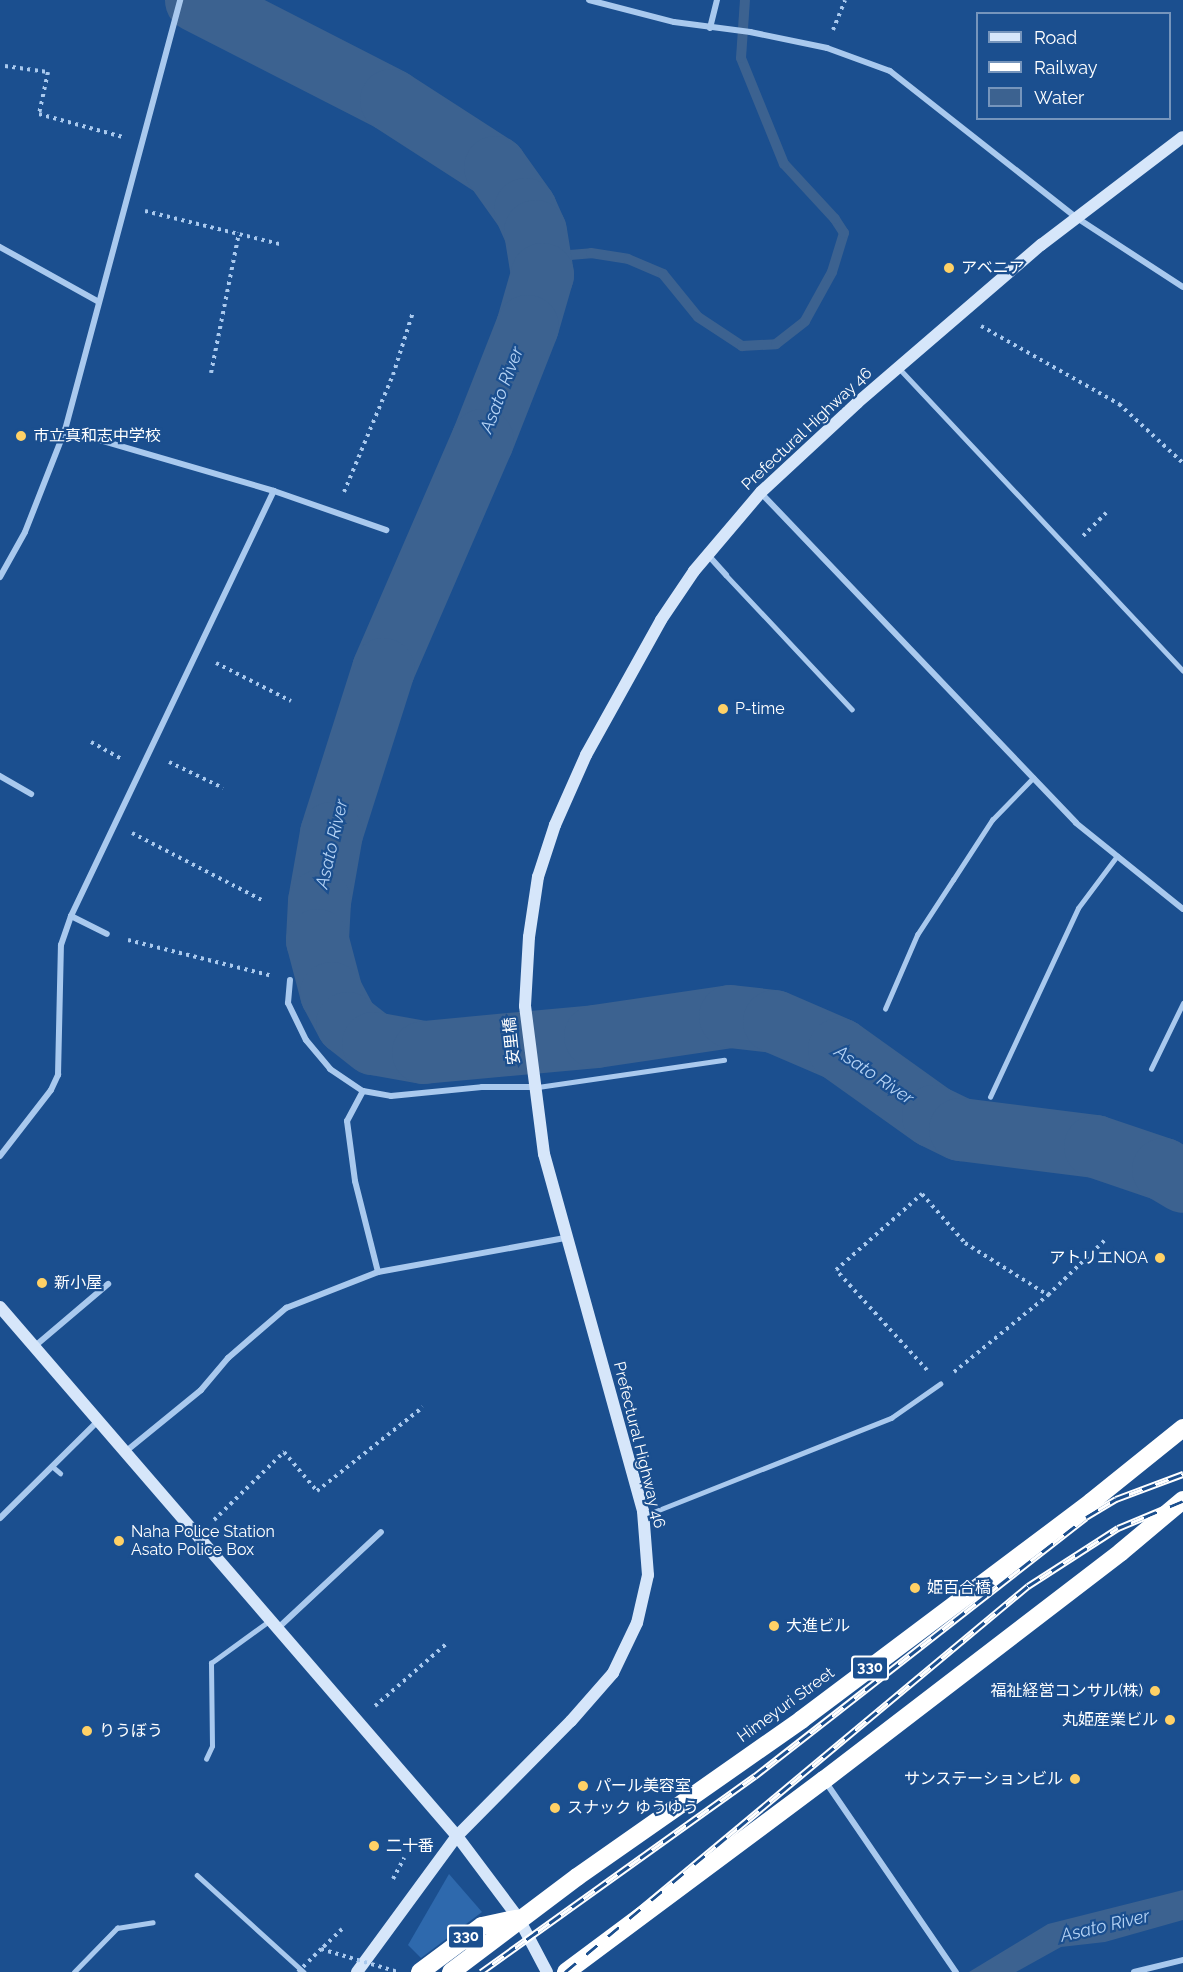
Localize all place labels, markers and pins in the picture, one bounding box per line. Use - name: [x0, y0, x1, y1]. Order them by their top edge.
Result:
- place label: アベニア: [961, 258, 1025, 278]
- marker: アベニア: [942, 261, 956, 275]
- place label: 市立真和志中学校: [33, 426, 161, 446]
- marker: 市立真和志中学校: [14, 429, 28, 443]
- place label: P-time: [735, 699, 785, 719]
- marker: P-time: [716, 702, 730, 716]
- place label: アトリエNOA: [1049, 1248, 1148, 1268]
- marker: アトリエNOA: [1153, 1251, 1167, 1265]
- place label: 新小屋: [54, 1273, 102, 1293]
- marker: 新小屋: [35, 1276, 49, 1290]
- place label: Naha Police Station Asato Police Box: [131, 1522, 275, 1560]
- marker: Naha Police Station Asato Police Box: [112, 1534, 126, 1548]
- place label: 姫百合橋: [927, 1578, 991, 1598]
- marker: 姫百合橋: [908, 1581, 922, 1595]
- place label: 大進ビル: [786, 1616, 850, 1636]
- marker: 大進ビル: [767, 1619, 781, 1633]
- place label: 福祉経営コンサル(株): [990, 1681, 1143, 1701]
- marker: 福祉経営コンサル(株): [1148, 1684, 1162, 1698]
- place label: 丸姫産業ビル: [1062, 1710, 1158, 1730]
- marker: 丸姫産業ビル: [1163, 1713, 1177, 1727]
- place label: りうぼう: [99, 1721, 163, 1741]
- marker: りうぼう: [80, 1724, 94, 1738]
- place label: サンステーションビル: [903, 1769, 1063, 1789]
- marker: サンステーションビル: [1068, 1772, 1082, 1786]
- place label: パール美容室: [595, 1776, 691, 1796]
- marker: パール美容室: [576, 1779, 590, 1793]
- place label: スナック ゆうゆう: [567, 1798, 699, 1818]
- marker: スナック ゆうゆう: [548, 1801, 562, 1815]
- place label: 二十番: [386, 1836, 434, 1856]
- marker: 二十番: [367, 1839, 381, 1853]

